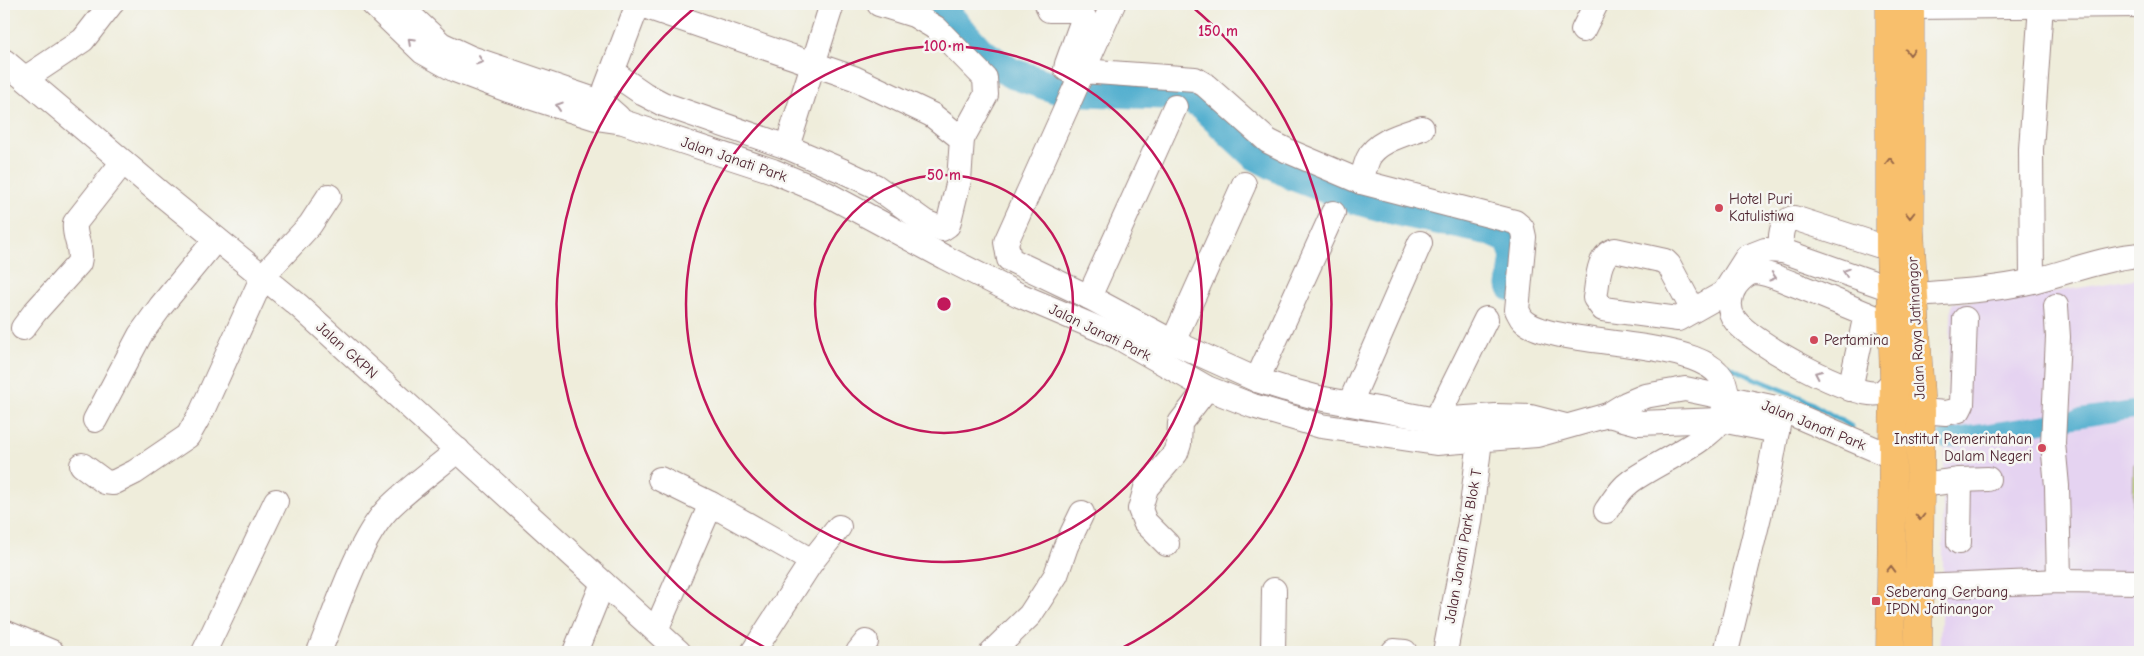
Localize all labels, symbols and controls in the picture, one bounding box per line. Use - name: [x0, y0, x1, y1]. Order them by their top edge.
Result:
- text: 150 m: [1198, 22, 1238, 40]
- text: 100 m: [924, 37, 964, 55]
- one-way arrow: [408, 38, 417, 47]
- one-way arrow: [1905, 49, 1915, 57]
- one-way arrow: [475, 56, 484, 66]
- one-way arrow: [555, 102, 564, 112]
- street label: Jalan Janati Park: [679, 132, 790, 186]
- one-way arrow: [1885, 157, 1895, 164]
- text: 50 m: [927, 166, 961, 184]
- place label: Hotel Puri Katulistiwa: [1729, 190, 1794, 225]
- marker: Hotel Puri Katulistiwa: [1713, 202, 1725, 214]
- one-way arrow: [1905, 212, 1915, 219]
- street label: Jalan Raya Jatinangor: [1903, 256, 1929, 400]
- one-way arrow: [1842, 268, 1850, 278]
- one-way arrow: [1769, 271, 1777, 282]
- centre of rings: [935, 295, 953, 313]
- street label: Jalan Janati Park: [1046, 300, 1154, 365]
- street label: Jalan GKPN: [313, 318, 381, 382]
- place label: Pertamina: [1824, 331, 1889, 349]
- marker: Pertamina: [1808, 334, 1820, 346]
- one-way arrow: [1815, 370, 1824, 380]
- street label: Jalan Janati Park: [1759, 396, 1870, 454]
- place label: Institut Pemerintahan Dalam Negeri: [1894, 430, 2032, 465]
- marker: Institut Pemerintahan Dalam Negeri: [2036, 442, 2048, 454]
- street label: Jalan Janati Park Blok T: [1441, 467, 1485, 625]
- one-way arrow: [1915, 514, 1925, 521]
- one-way arrow: [1886, 564, 1897, 572]
- place label: Seberang Gerbang IPDN Jatinangor: [1886, 583, 2008, 618]
- marker: Seberang Gerbang IPDN Jatinangor: [1870, 595, 1882, 607]

